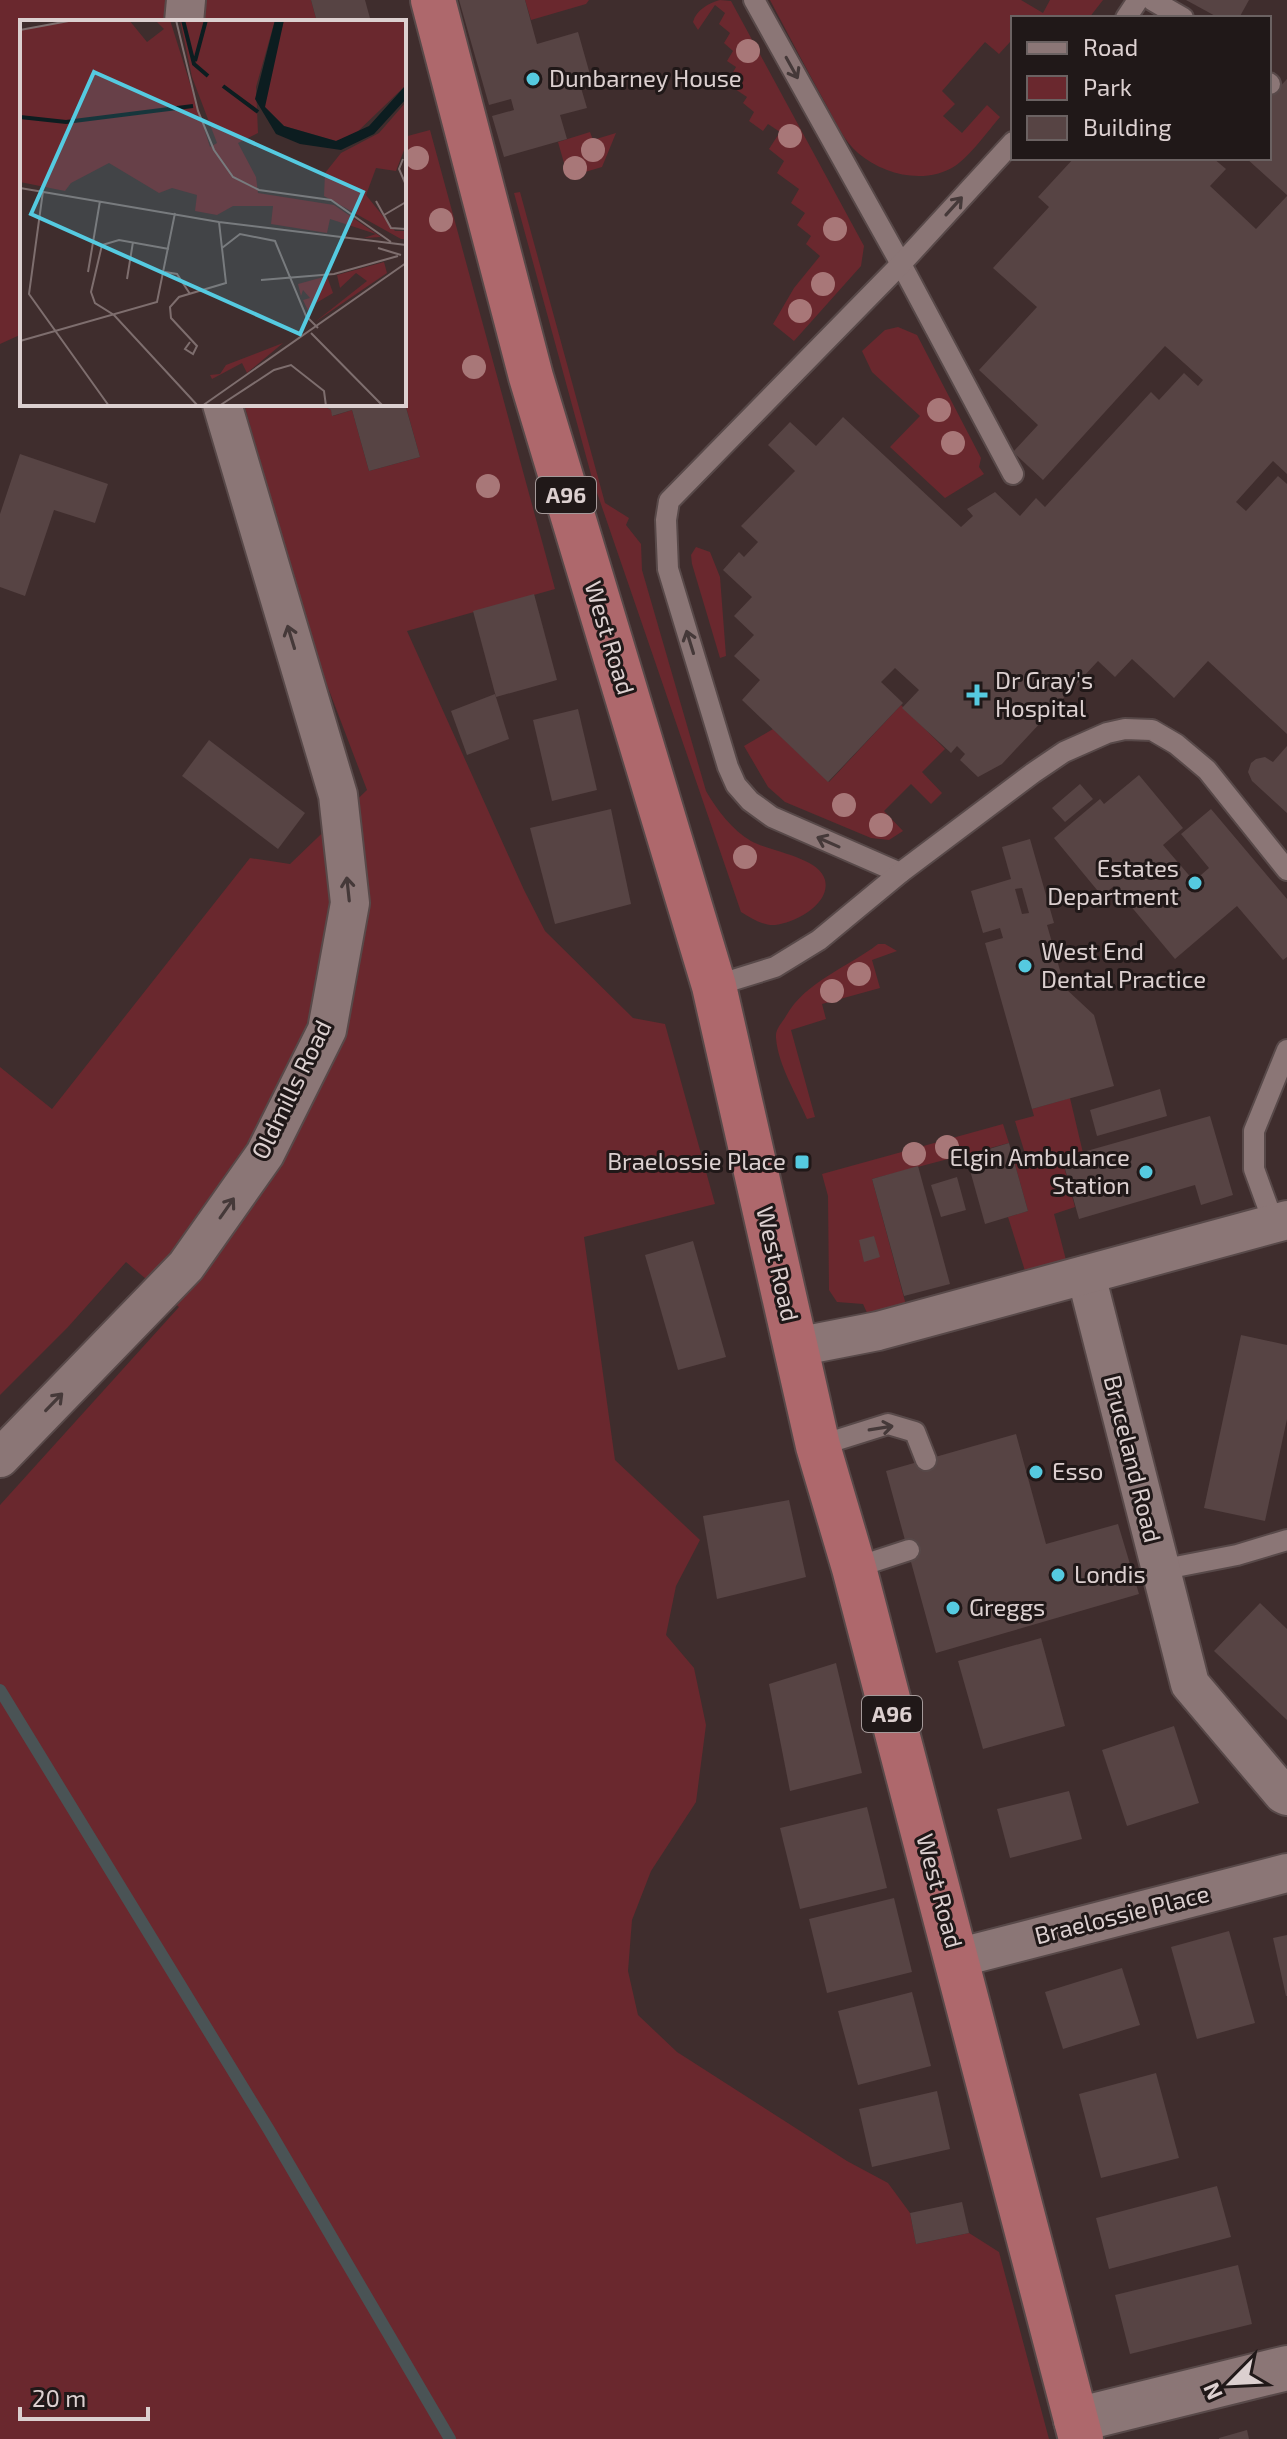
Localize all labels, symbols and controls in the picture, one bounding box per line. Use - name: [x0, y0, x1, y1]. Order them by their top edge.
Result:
- legend: [1011, 16, 1271, 160]
- inset map: [20, 20, 406, 406]
- text: Road: [1083, 32, 1138, 61]
- one-way arrow: [784, 56, 800, 79]
- place label: Dunbarney House: [549, 63, 742, 92]
- marker: Dunbarney House: [524, 70, 542, 88]
- text: Park: [1083, 72, 1132, 101]
- text: Building: [1083, 112, 1172, 141]
- one-way arrow: [944, 197, 962, 217]
- road number: A96: [536, 477, 596, 513]
- street label: West Road: [579, 577, 641, 698]
- one-way arrow: [283, 624, 298, 650]
- one-way arrow: [682, 630, 697, 656]
- place label: Dr Gray's Hospital: [995, 665, 1093, 722]
- marker: Dr Gray's Hospital: [966, 684, 988, 706]
- one-way arrow: [817, 833, 841, 848]
- place label: Estates Department: [1047, 853, 1179, 910]
- marker: Estates Department: [1186, 874, 1204, 892]
- one-way arrow: [341, 876, 356, 903]
- place label: West End Dental Practice: [1041, 936, 1206, 993]
- marker: West End Dental Practice: [1016, 957, 1034, 975]
- street label: Oldmills Road: [245, 1015, 337, 1164]
- place label: Elgin Ambulance Station: [949, 1142, 1130, 1199]
- place label: Braelossie Place: [607, 1146, 786, 1175]
- marker: Braelossie Place: [793, 1153, 811, 1171]
- marker: Elgin Ambulance Station: [1137, 1163, 1155, 1181]
- one-way arrow: [219, 1198, 235, 1220]
- street label: West Road: [751, 1203, 806, 1324]
- street label: Bruceland Road: [1099, 1372, 1168, 1545]
- one-way arrow: [45, 1392, 64, 1412]
- one-way arrow: [868, 1420, 893, 1435]
- place label: Esso: [1052, 1456, 1103, 1485]
- marker: Esso: [1027, 1463, 1045, 1481]
- place label: Londis: [1074, 1559, 1146, 1588]
- marker: Londis: [1049, 1566, 1067, 1584]
- place label: Greggs: [969, 1592, 1045, 1621]
- marker: Greggs: [944, 1599, 962, 1617]
- road number: A96: [862, 1696, 922, 1732]
- street label: West Road: [911, 1830, 970, 1951]
- street label: Braelossie Place: [1031, 1878, 1212, 1949]
- north arrow: [1191, 2343, 1271, 2423]
- scale bar: [20, 2371, 148, 2421]
- text: N: [1197, 2379, 1227, 2404]
- text: 20 m: [32, 2383, 86, 2412]

